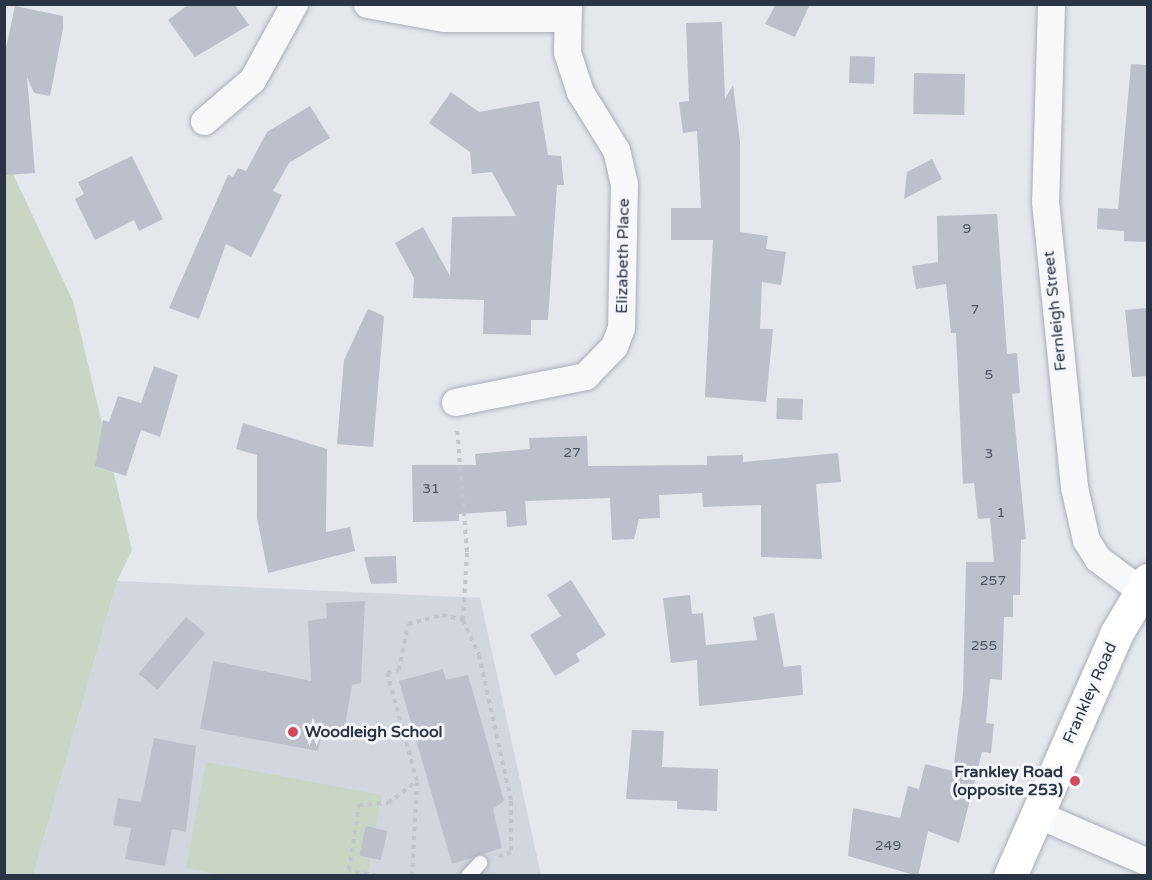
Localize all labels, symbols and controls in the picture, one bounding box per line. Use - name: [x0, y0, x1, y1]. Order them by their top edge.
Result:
- street label: Elizabeth Place: [612, 198, 634, 314]
- house number: 9: [963, 221, 971, 237]
- street label: Fernleigh Street: [1039, 250, 1071, 372]
- house number: 7: [971, 302, 979, 318]
- house number: 5: [985, 367, 993, 383]
- house number: 27: [563, 445, 581, 461]
- house number: 3: [985, 446, 993, 462]
- house number: 31: [422, 481, 440, 497]
- house number: 1: [997, 505, 1005, 521]
- house number: 257: [980, 573, 1006, 589]
- house number: 255: [971, 638, 997, 654]
- street label: Frankley Road: [1059, 639, 1121, 747]
- place label: Woodleigh School: [305, 722, 443, 742]
- marker: Woodleigh School: [286, 725, 300, 739]
- place label: Frankley Road (opposite 253): [953, 762, 1063, 800]
- marker: Frankley Road (opposite 253): [1068, 774, 1082, 788]
- house number: 249: [875, 838, 901, 854]

